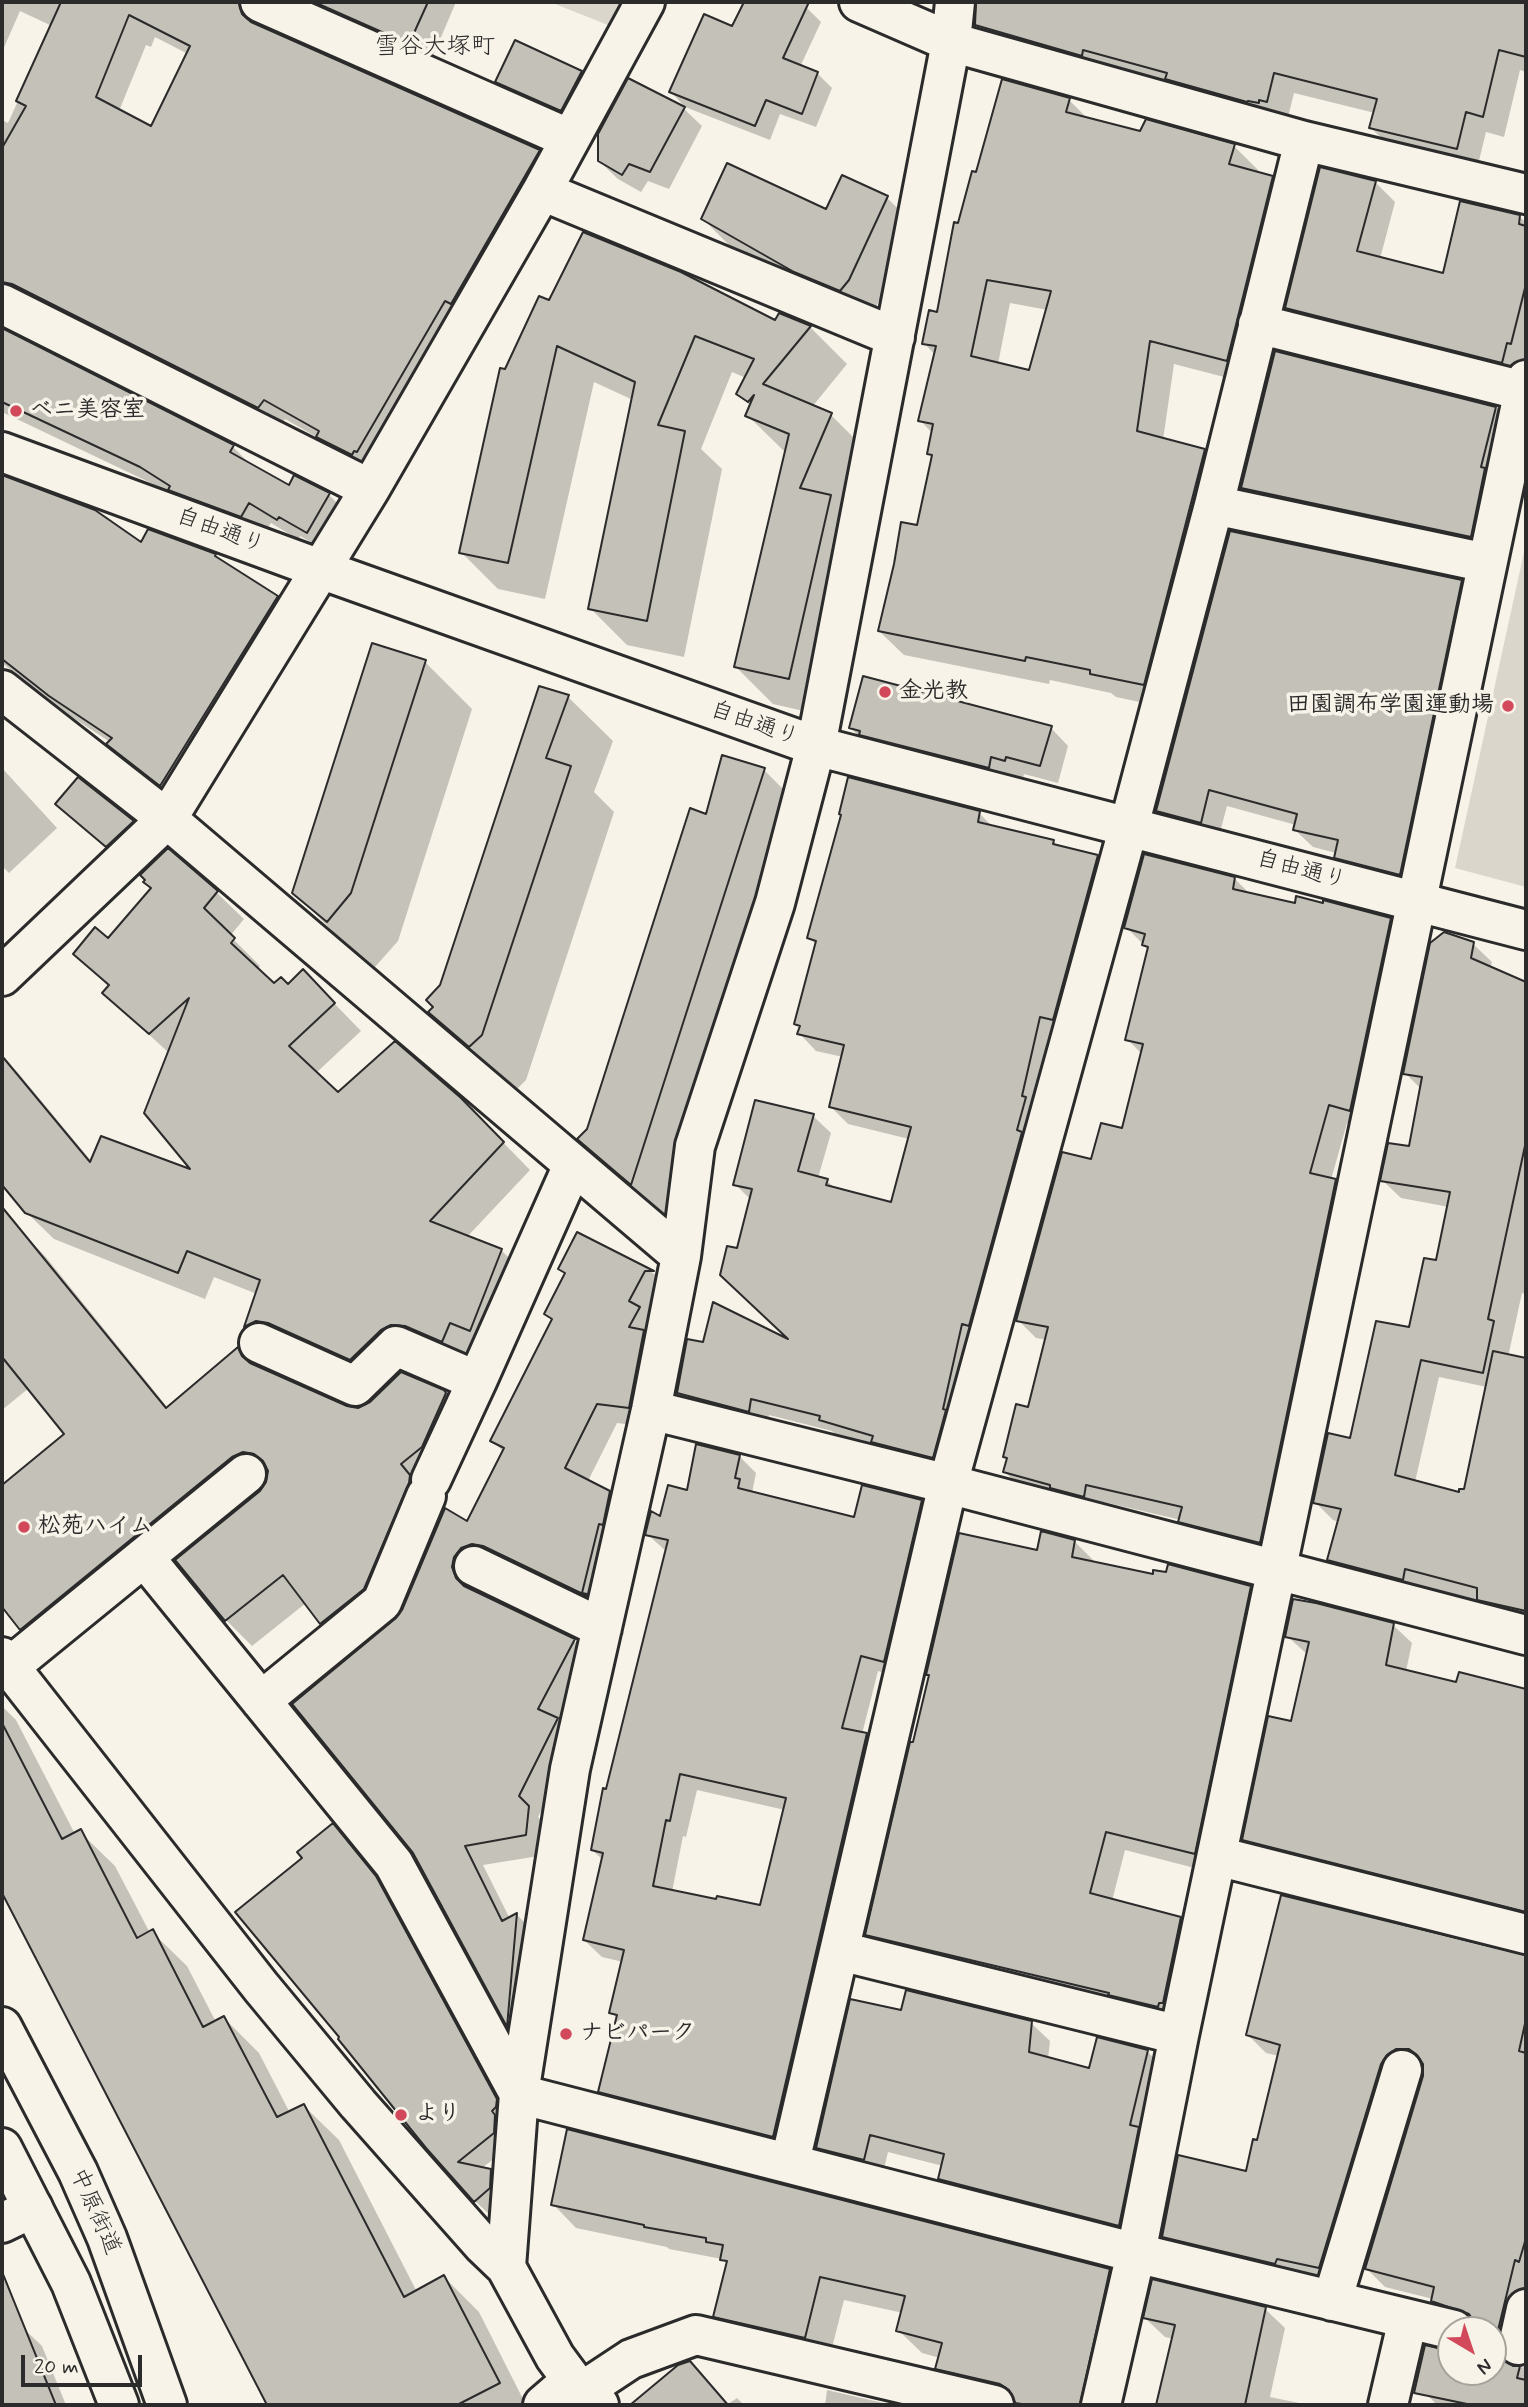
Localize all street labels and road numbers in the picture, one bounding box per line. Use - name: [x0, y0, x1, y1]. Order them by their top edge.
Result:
- street label: 自由通り: [172, 503, 268, 561]
- street label: 自由通り: [706, 697, 802, 753]
- street label: 自由通り: [1253, 846, 1349, 896]
- street label: 中原街道: [63, 2164, 125, 2260]

